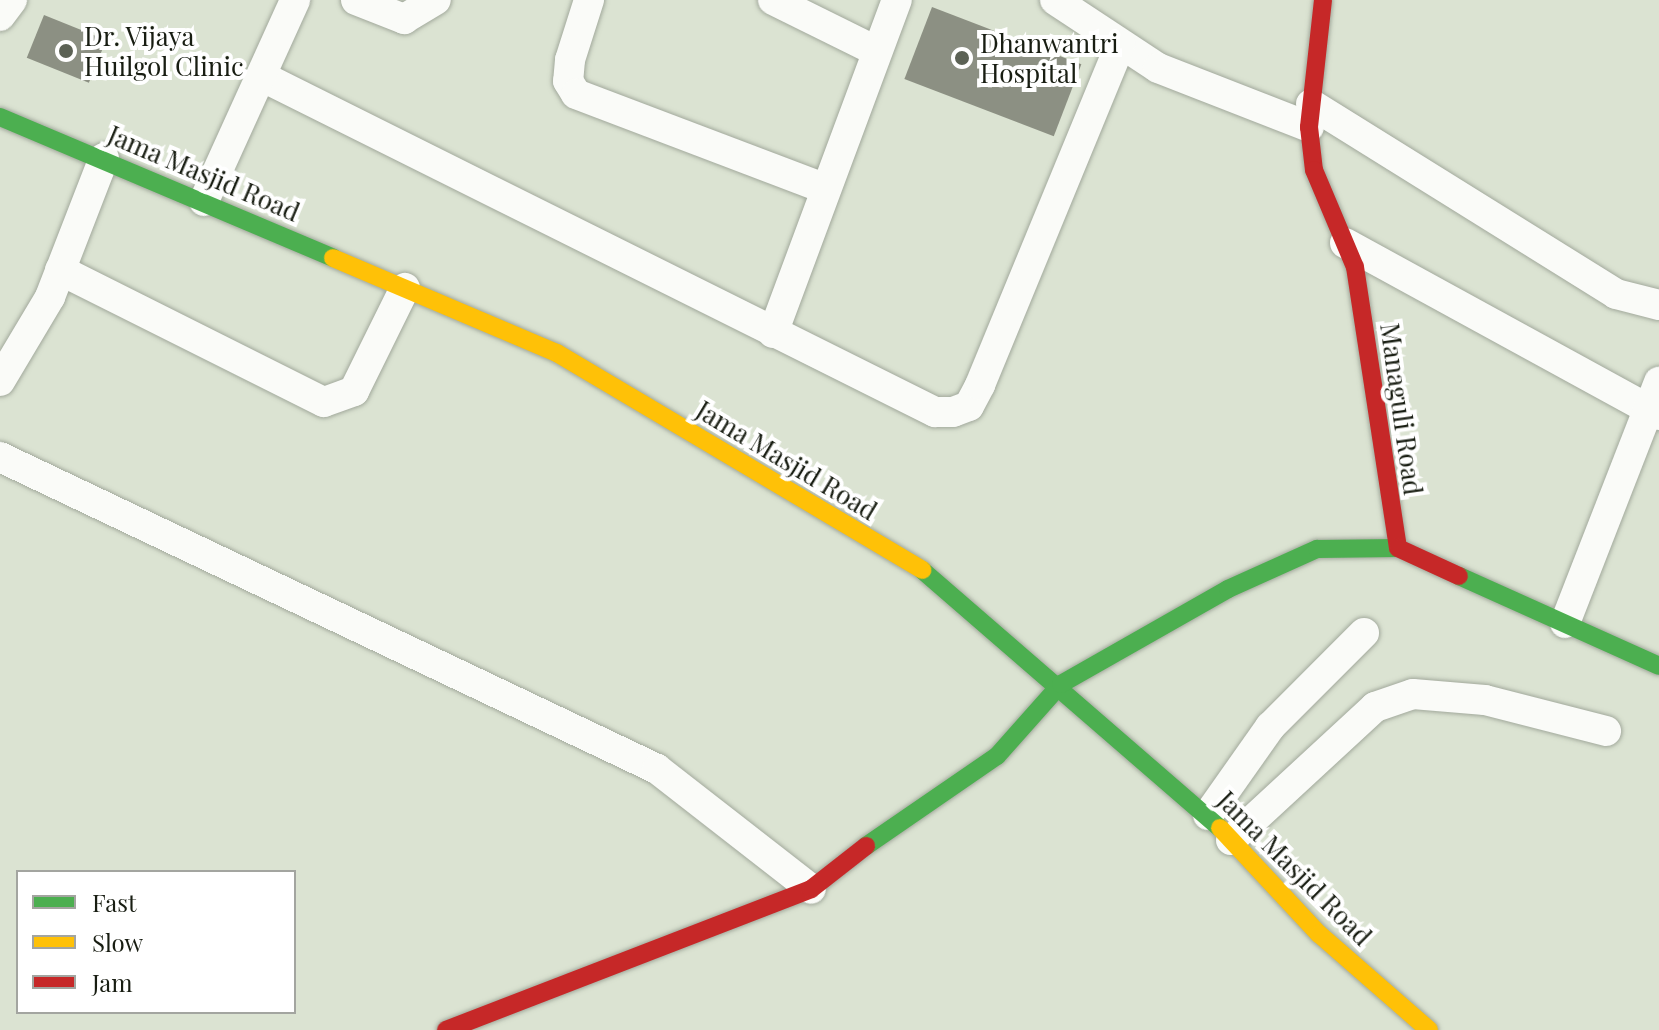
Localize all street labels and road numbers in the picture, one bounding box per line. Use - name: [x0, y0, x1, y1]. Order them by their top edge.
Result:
- street label: Jama Masjid Road: [103, 118, 305, 228]
- street label: Managuli Road: [1374, 321, 1430, 497]
- street label: Jama Masjid Road: [691, 394, 883, 526]
- street label: Jama Masjid Road: [1211, 784, 1379, 952]

